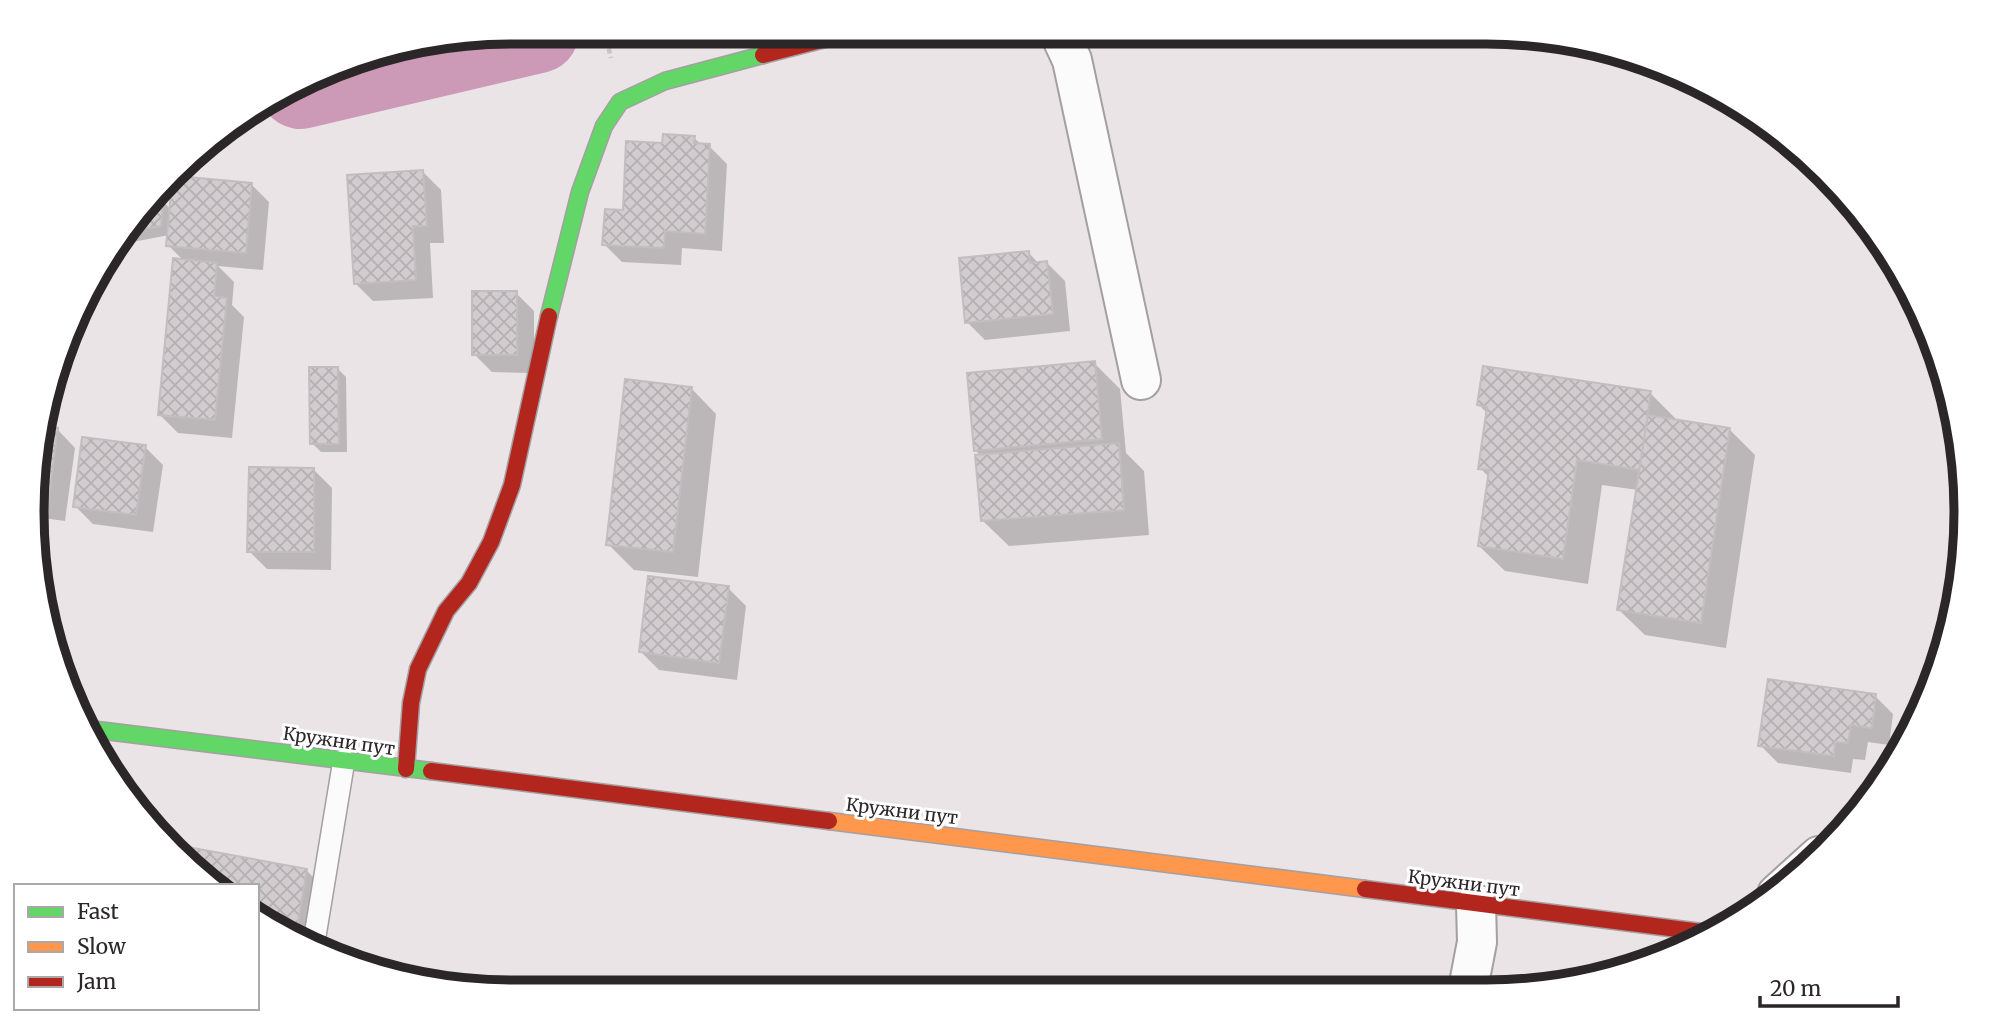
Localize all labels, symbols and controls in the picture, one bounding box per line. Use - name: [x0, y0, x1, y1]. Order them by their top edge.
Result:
- street label: Кружни пут: [282, 722, 397, 760]
- street label: Кружни пут: [845, 793, 959, 829]
- street label: Кружни пут: [1407, 865, 1521, 901]
- legend: [14, 884, 259, 1010]
- text: Fast: [77, 898, 119, 925]
- text: Slow: [77, 933, 126, 960]
- scale bar: [1760, 964, 1898, 1008]
- text: Jam: [76, 968, 116, 995]
- text: 20 m: [1770, 975, 1822, 1002]

